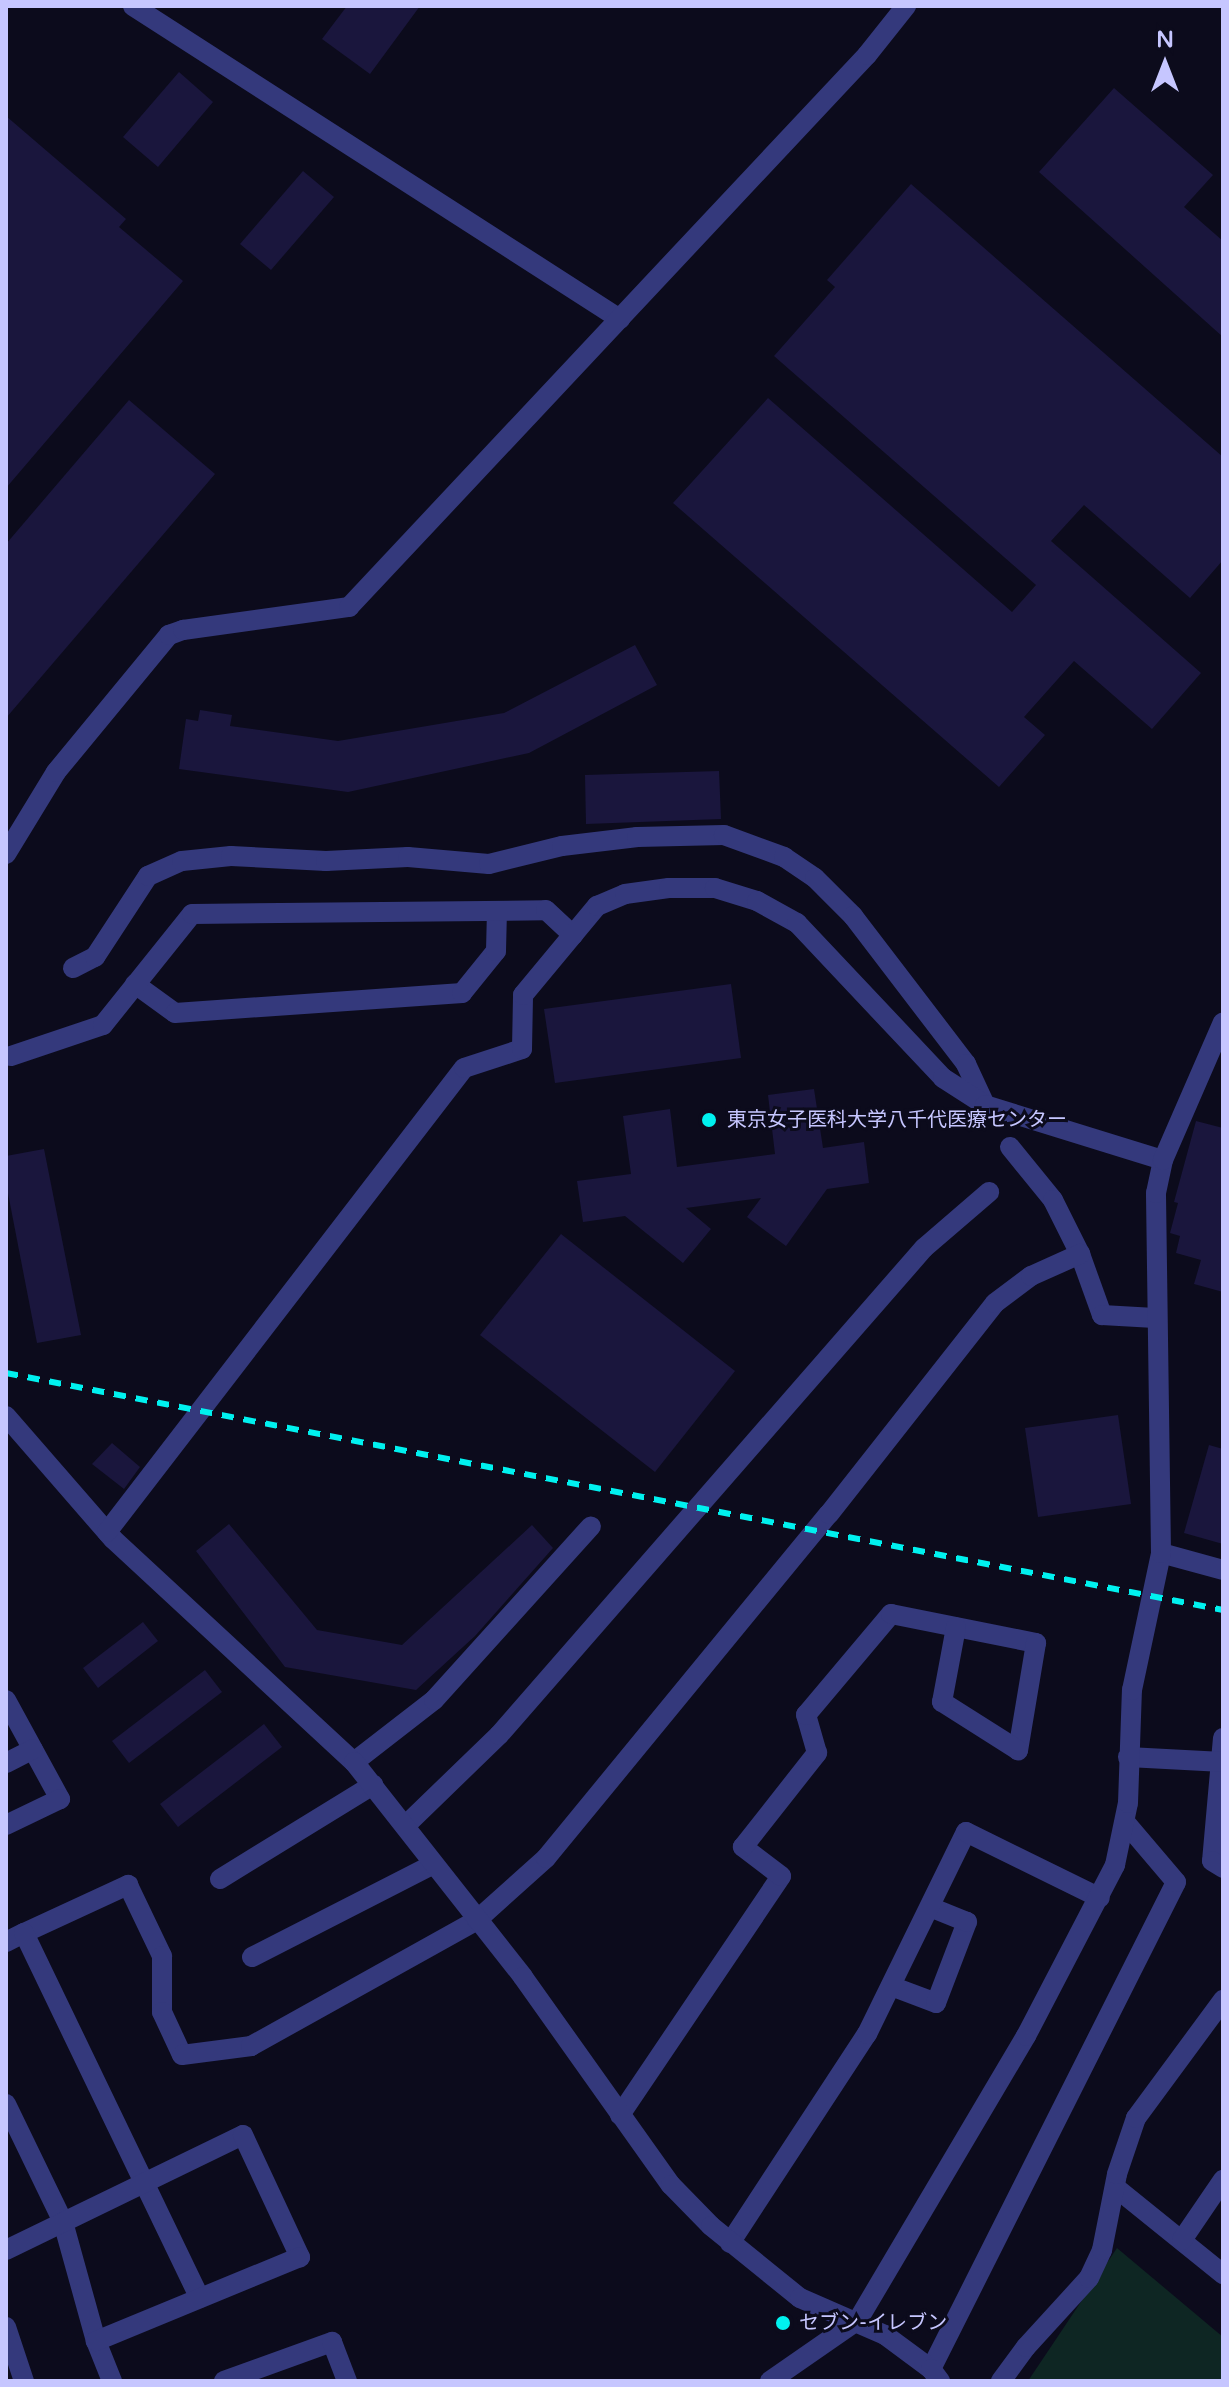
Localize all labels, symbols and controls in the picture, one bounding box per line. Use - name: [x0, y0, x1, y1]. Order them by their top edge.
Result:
- north arrow: [1125, 24, 1205, 104]
- text: N: [1156, 27, 1174, 53]
- place label: 東京女子医科大学八千代医療センター: [727, 1108, 1067, 1132]
- marker: 東京女子医科大学八千代医療センター: [698, 1109, 720, 1131]
- place label: セブン-イレブン: [799, 2311, 947, 2335]
- marker: セブン-イレブン: [774, 2314, 792, 2332]

